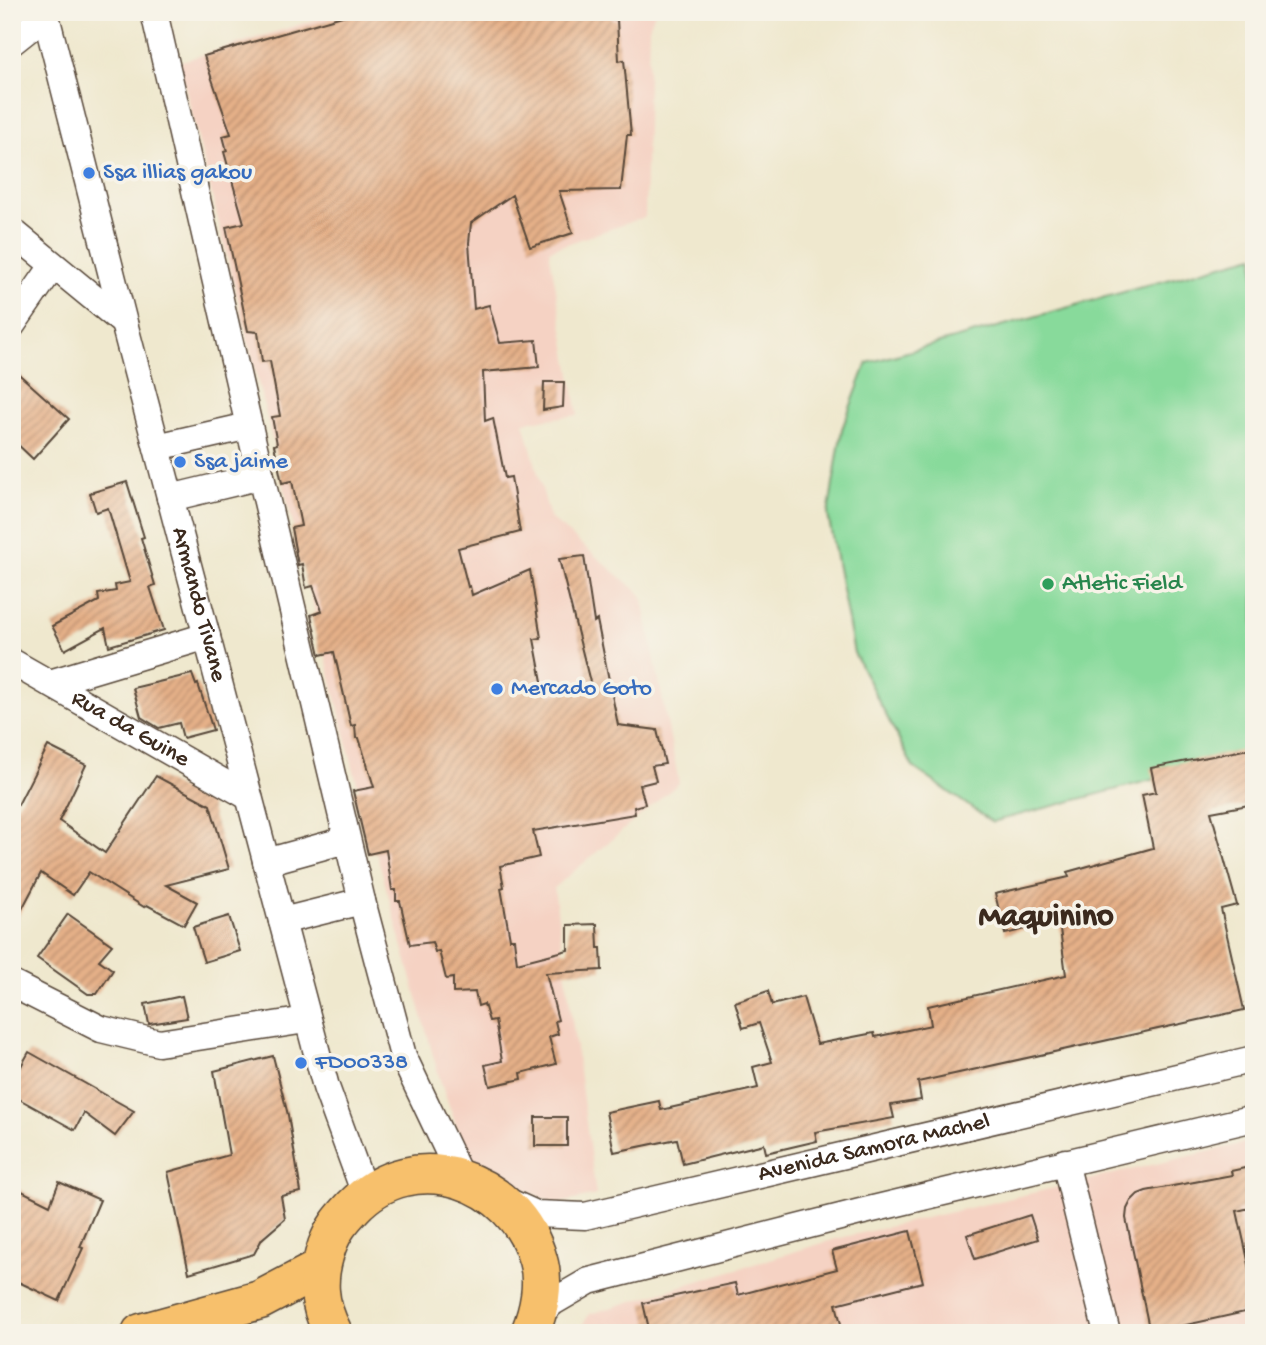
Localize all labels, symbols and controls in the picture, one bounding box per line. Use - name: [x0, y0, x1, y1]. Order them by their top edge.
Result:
- place label: Ssa illias gakou: [103, 159, 252, 188]
- marker: Ssa illias gakou: [81, 165, 97, 181]
- place label: Ssa jaime: [194, 448, 289, 477]
- marker: Ssa jaime: [172, 454, 188, 470]
- street label: Armando Tivane: [164, 524, 233, 686]
- place label: Atletic Field: [1062, 570, 1184, 599]
- marker: Atletic Field: [1040, 576, 1056, 592]
- place label: Mercado Goto: [511, 675, 652, 704]
- marker: Mercado Goto: [489, 681, 505, 697]
- street label: Rua da Guine: [66, 684, 195, 775]
- district label: Maquinino: [978, 899, 1114, 937]
- place label: FD00338: [314, 1049, 408, 1078]
- marker: FD00338: [293, 1055, 309, 1071]
- street label: Avenida Samora Machel: [755, 1107, 993, 1189]

